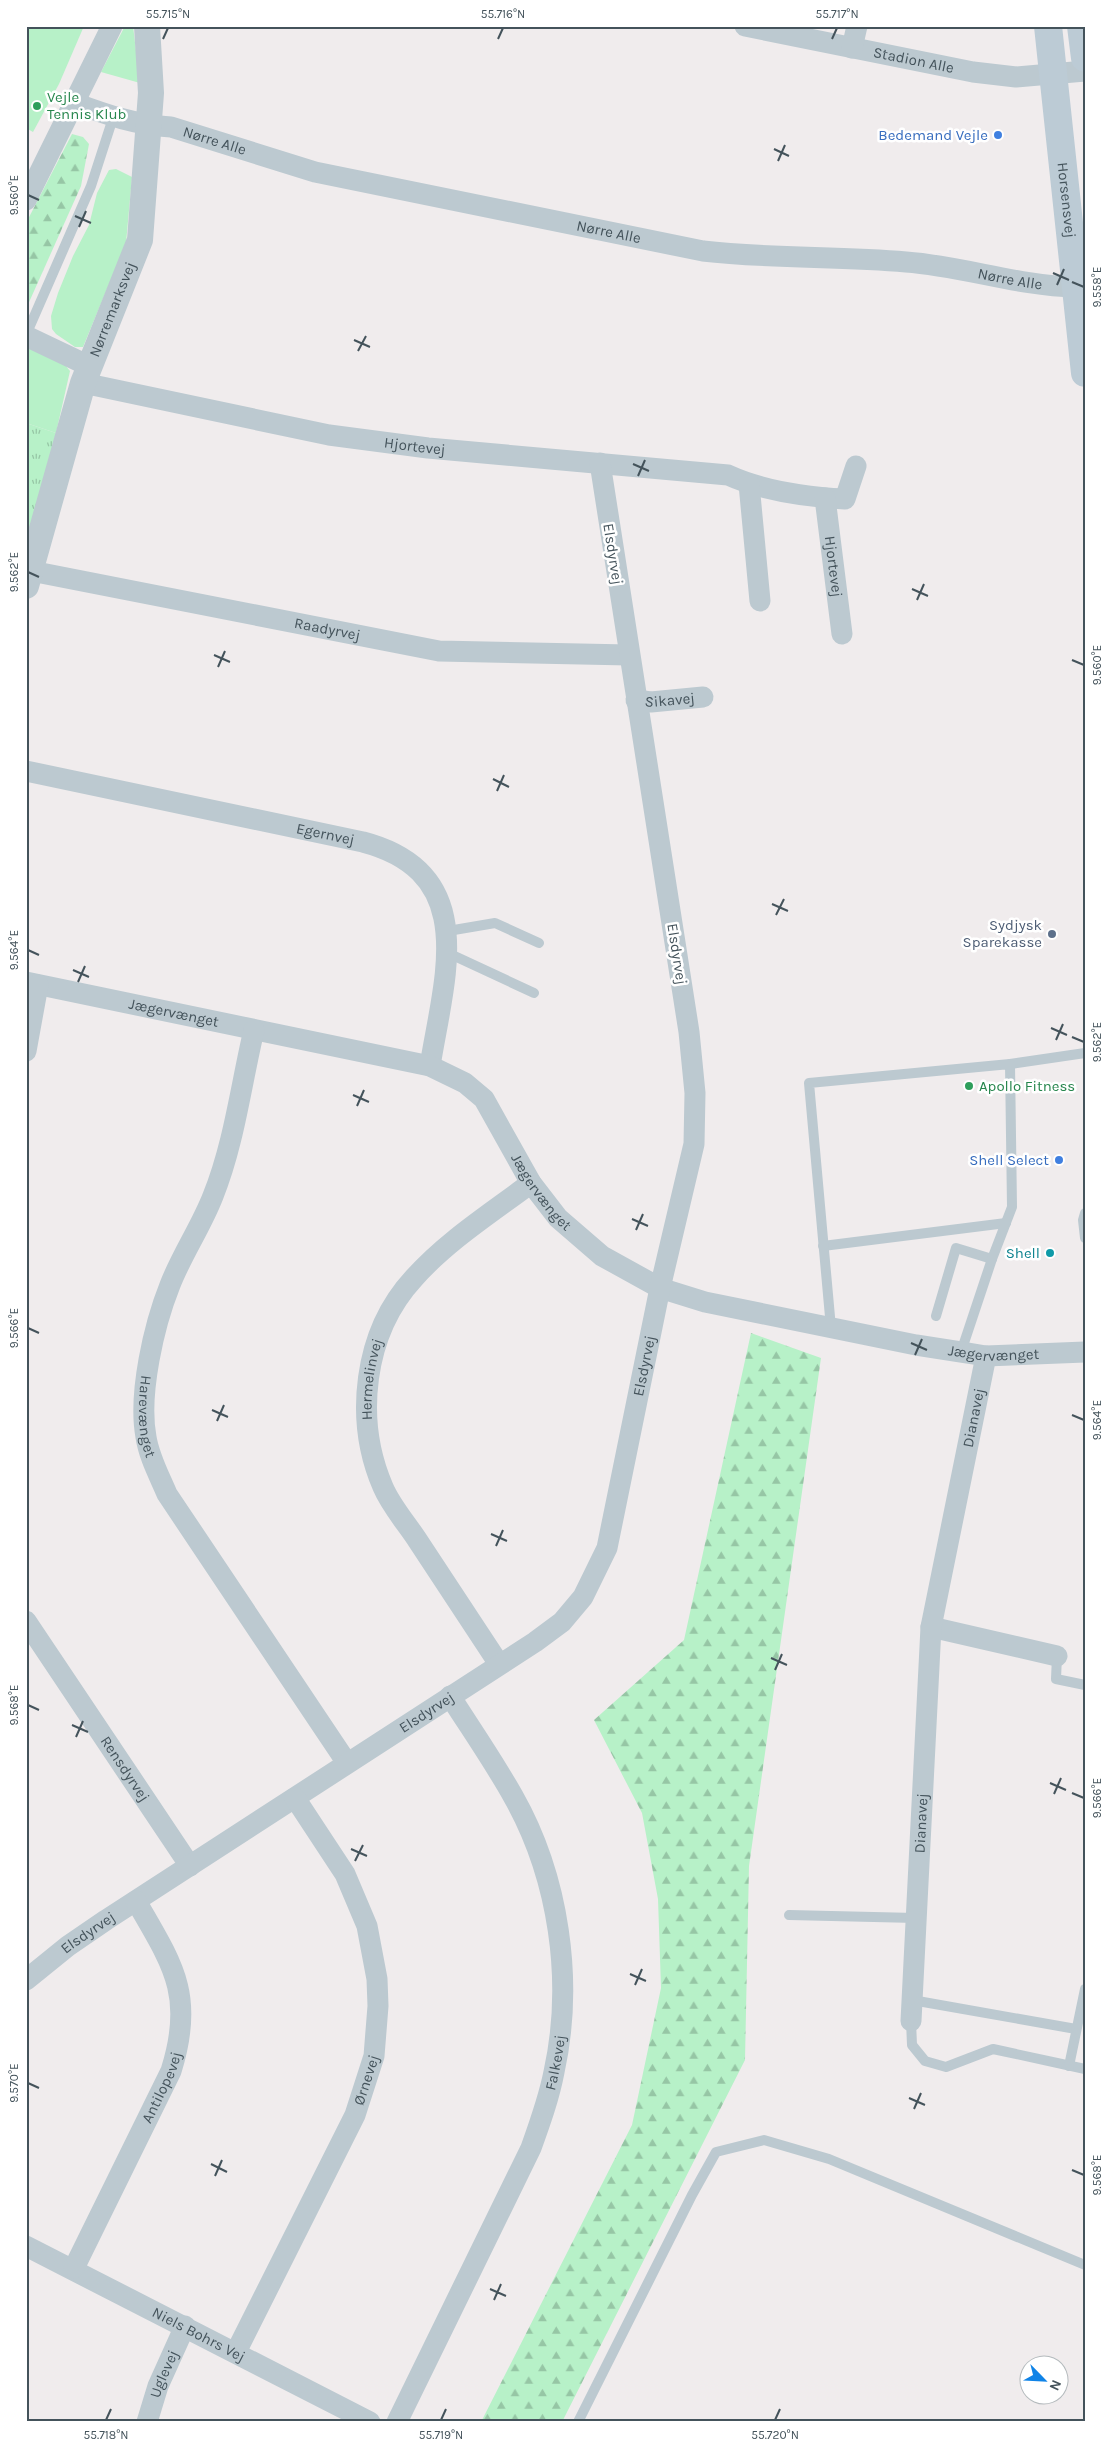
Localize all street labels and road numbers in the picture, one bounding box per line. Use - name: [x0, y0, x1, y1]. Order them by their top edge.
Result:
- street label: Stadion Alle: [872, 43, 956, 77]
- street label: Nørre Alle: [181, 122, 248, 159]
- street label: Horsensvej: [1054, 161, 1080, 239]
- street label: Nørre Alle: [575, 216, 643, 247]
- street label: Nørremarksvej: [85, 259, 139, 360]
- street label: Nørre Alle: [976, 264, 1043, 293]
- street label: Hjortevej: [383, 433, 446, 459]
- street label: Elsdyrvej: [599, 522, 627, 586]
- street label: Hjortevej: [821, 535, 846, 598]
- street label: Raadyrvej: [293, 614, 362, 644]
- street label: Sikavej: [644, 689, 696, 711]
- street label: Egernvej: [295, 819, 356, 849]
- street label: Elsdyrvej: [663, 922, 691, 986]
- street label: Jægervænget: [127, 995, 221, 1031]
- street label: Jægervænget: [507, 1150, 575, 1235]
- street label: Elsdyrvej: [629, 1334, 659, 1398]
- street label: Hermelinvej: [358, 1336, 386, 1421]
- street label: Jægervænget: [947, 1341, 1040, 1365]
- street label: Harevænget: [135, 1374, 160, 1460]
- street label: Dianavej: [959, 1387, 988, 1449]
- street label: Elsdyrvej: [396, 1688, 457, 1737]
- street label: Rensdyrvej: [97, 1733, 153, 1805]
- street label: Dianavej: [911, 1793, 932, 1854]
- street label: Elsdyrvej: [57, 1908, 118, 1957]
- street label: Falkevej: [541, 2034, 569, 2092]
- street label: Antilopevej: [138, 2050, 185, 2126]
- street label: Ørnevej: [350, 2053, 383, 2107]
- street label: Niels Bohrs Vej: [149, 2303, 248, 2366]
- street label: Uglevej: [146, 2347, 182, 2400]

